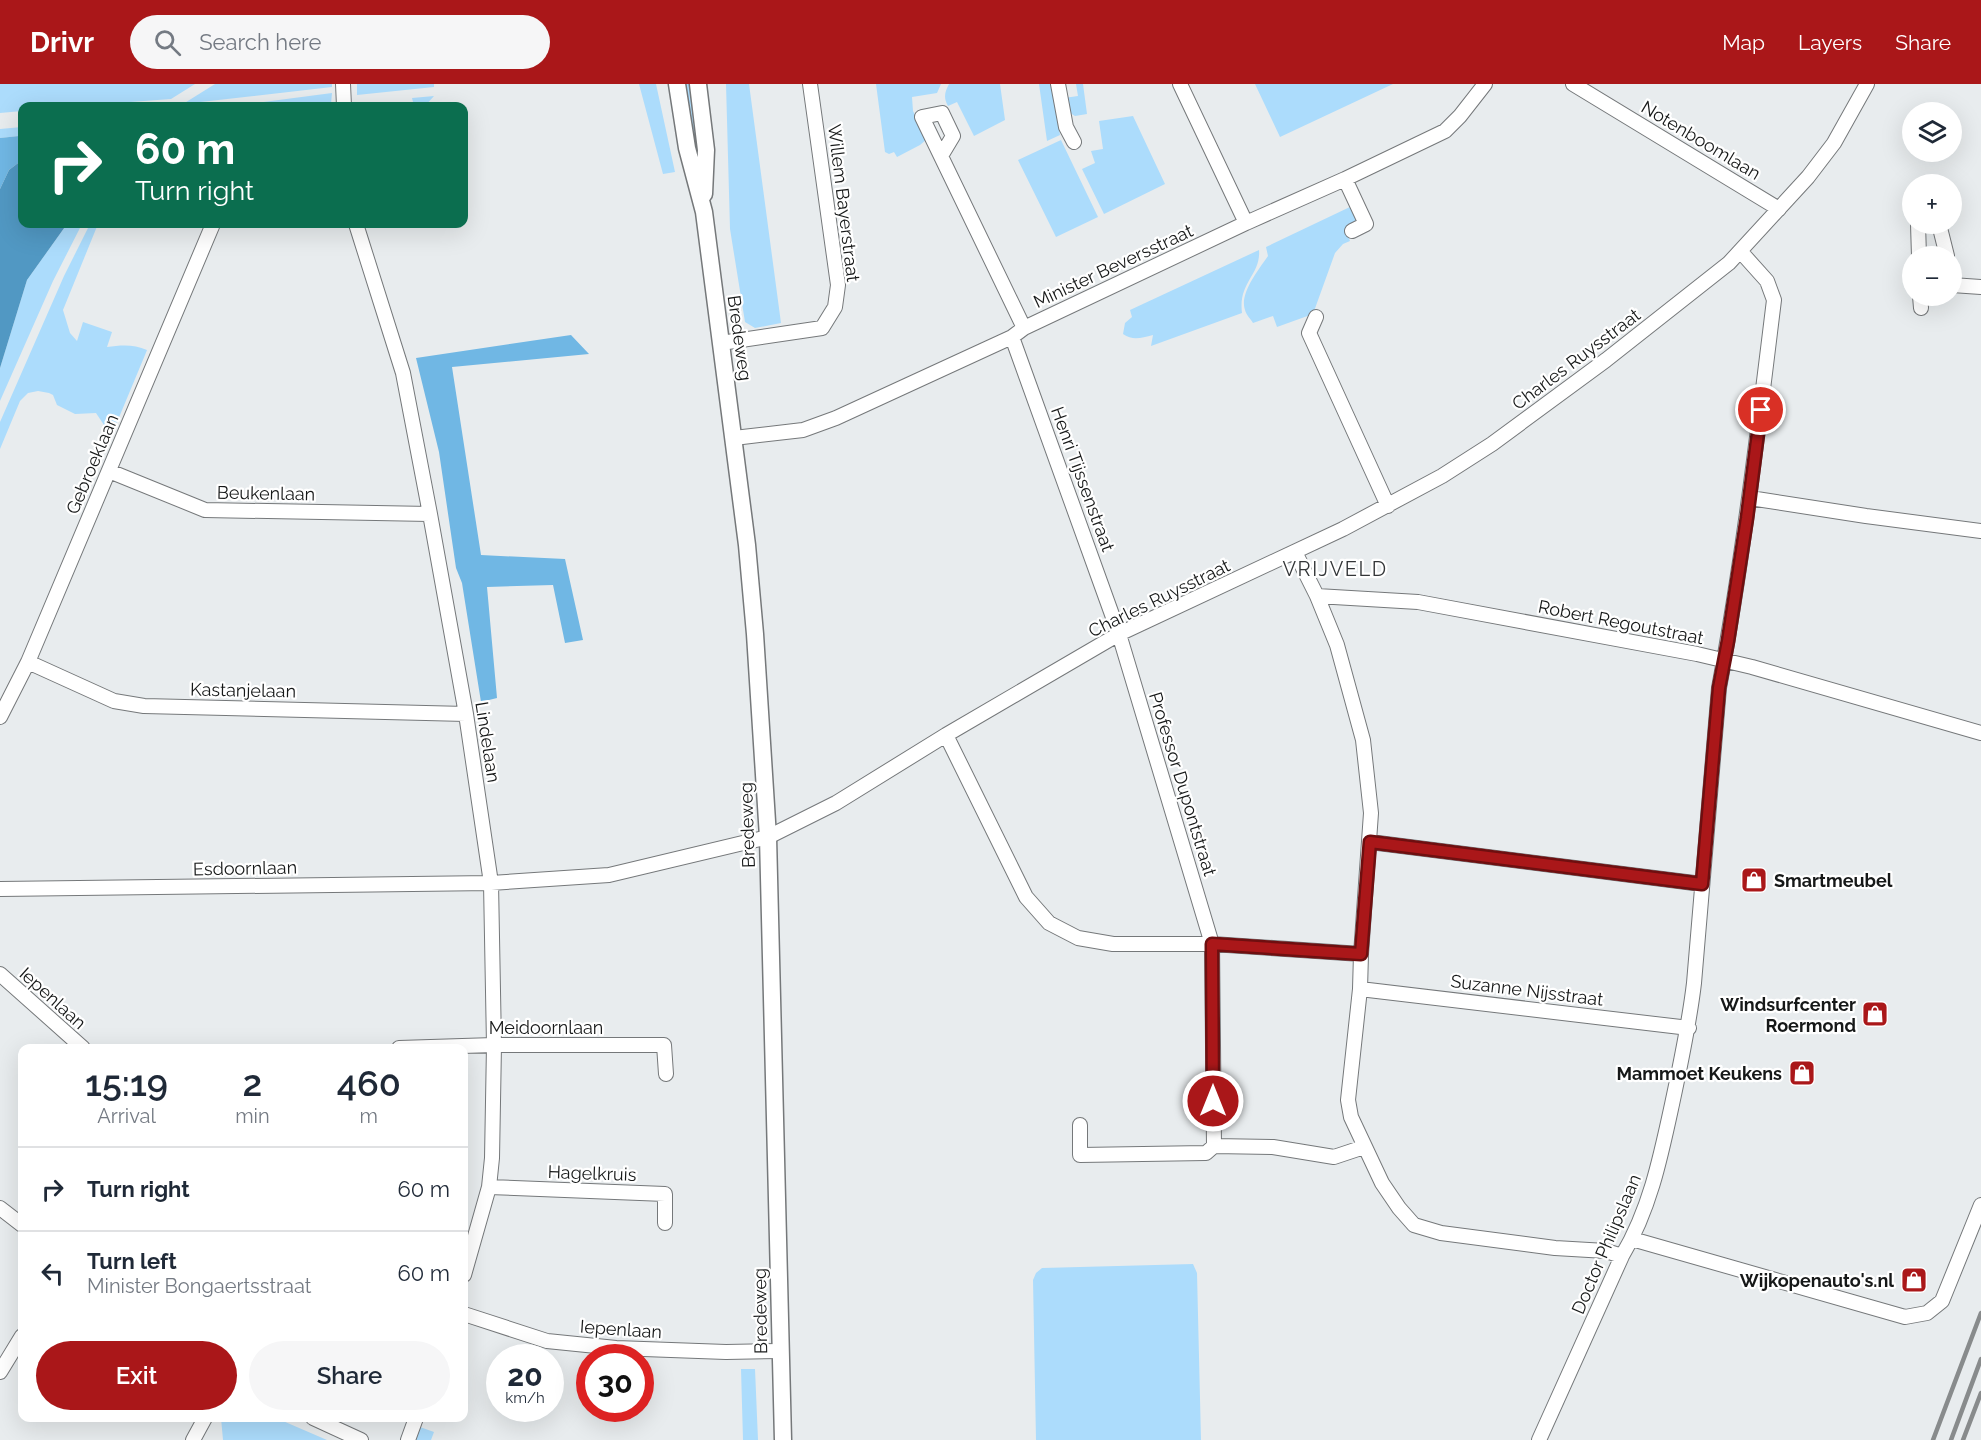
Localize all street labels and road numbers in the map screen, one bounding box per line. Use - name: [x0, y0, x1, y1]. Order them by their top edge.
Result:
- street label: Notenboomlaan: [1638, 96, 1764, 184]
- street label: Willem Bayerstraat: [824, 123, 864, 283]
- street label: Minister Beversstraat: [1030, 220, 1196, 312]
- street label: Bredeweg: [724, 294, 756, 382]
- street label: Charles Ruysstraat: [1508, 304, 1644, 414]
- street label: Henri Tijssenstraat: [1047, 404, 1119, 554]
- street label: Gebroeklaan: [62, 411, 122, 517]
- street label: Beukenlaan: [217, 482, 315, 504]
- street label: Charles Ruysstraat: [1085, 555, 1233, 641]
- street label: Robert Regoutstraat: [1537, 596, 1705, 648]
- street label: Kastanjelaan: [190, 679, 296, 701]
- street label: Professor Dupontstraat: [1145, 690, 1221, 878]
- street label: Lindelaan: [471, 700, 505, 784]
- street label: Bredeweg: [735, 782, 759, 868]
- street label: Esdoornlaan: [193, 857, 297, 879]
- street label: Iepenlaan: [15, 963, 91, 1033]
- street label: Suzanne Nijsstraat: [1450, 970, 1604, 1010]
- street label: Meidoornlaan: [489, 1017, 603, 1038]
- street label: Hagelkruis: [547, 1161, 637, 1185]
- street label: Doctor Philipslaan: [1567, 1171, 1645, 1317]
- street label: Bredeweg: [749, 1268, 771, 1354]
- street label: Iepenlaan: [579, 1316, 663, 1342]

